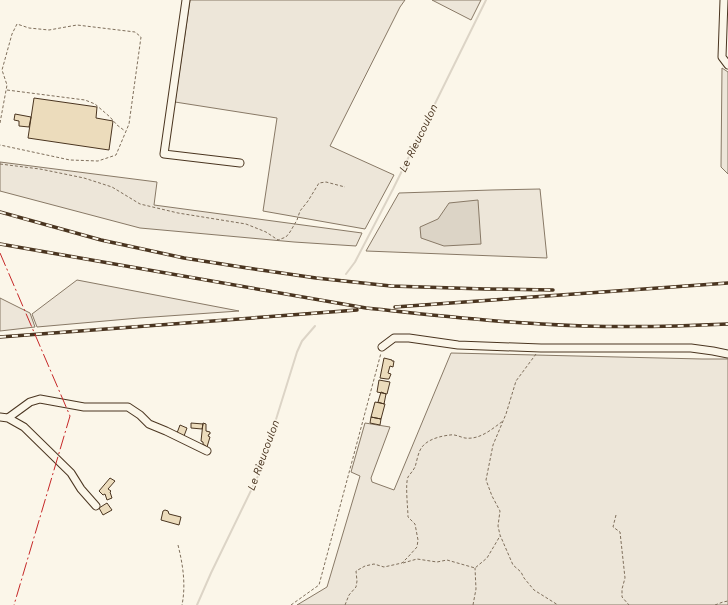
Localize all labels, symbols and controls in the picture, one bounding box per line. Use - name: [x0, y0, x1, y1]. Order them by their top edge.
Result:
- water label: Le Rieucoulon: [396, 102, 441, 174]
- water label: Le Rieucoulon: [245, 418, 282, 492]

